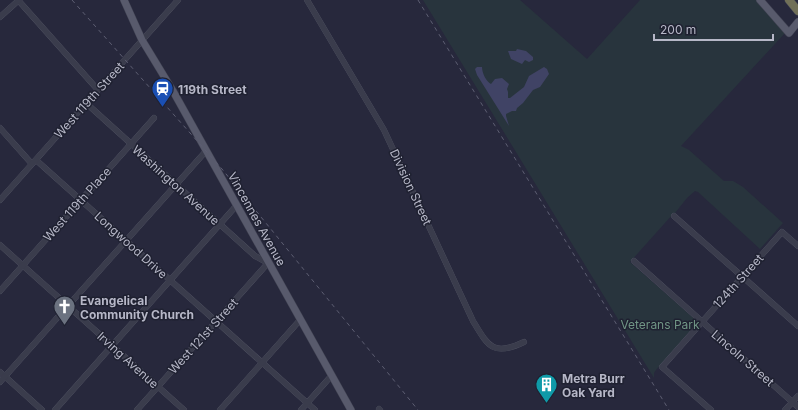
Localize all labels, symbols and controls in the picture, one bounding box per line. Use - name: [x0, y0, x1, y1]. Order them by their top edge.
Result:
- scale bar: [654, 16, 773, 42]
- text: 200 m: [660, 22, 696, 37]
- street label: West 119th Street: [51, 59, 127, 141]
- station icon: 119th Street: [149, 76, 175, 109]
- place label: 119th Street: [178, 82, 247, 97]
- street label: Washington Avenue: [129, 142, 223, 228]
- street label: Division Street: [387, 147, 435, 227]
- street label: West 119th Place: [40, 164, 114, 244]
- street label: Vincennes Avenue: [225, 169, 289, 269]
- street label: Longwood Drive: [91, 208, 171, 282]
- street label: 124th Street: [710, 251, 766, 311]
- place label: Evangelical Community Church: [80, 293, 194, 322]
- church icon: Evangelical Community Church: [52, 294, 78, 327]
- street label: West 121st Street: [165, 295, 241, 377]
- park label: Veterans Park: [620, 317, 700, 332]
- street label: Lincoln Street: [709, 327, 777, 389]
- street label: Irving Avenue: [94, 328, 162, 392]
- place label: Metra Burr Oak Yard: [562, 371, 625, 400]
- building icon: Metra Burr Oak Yard: [534, 372, 560, 405]

